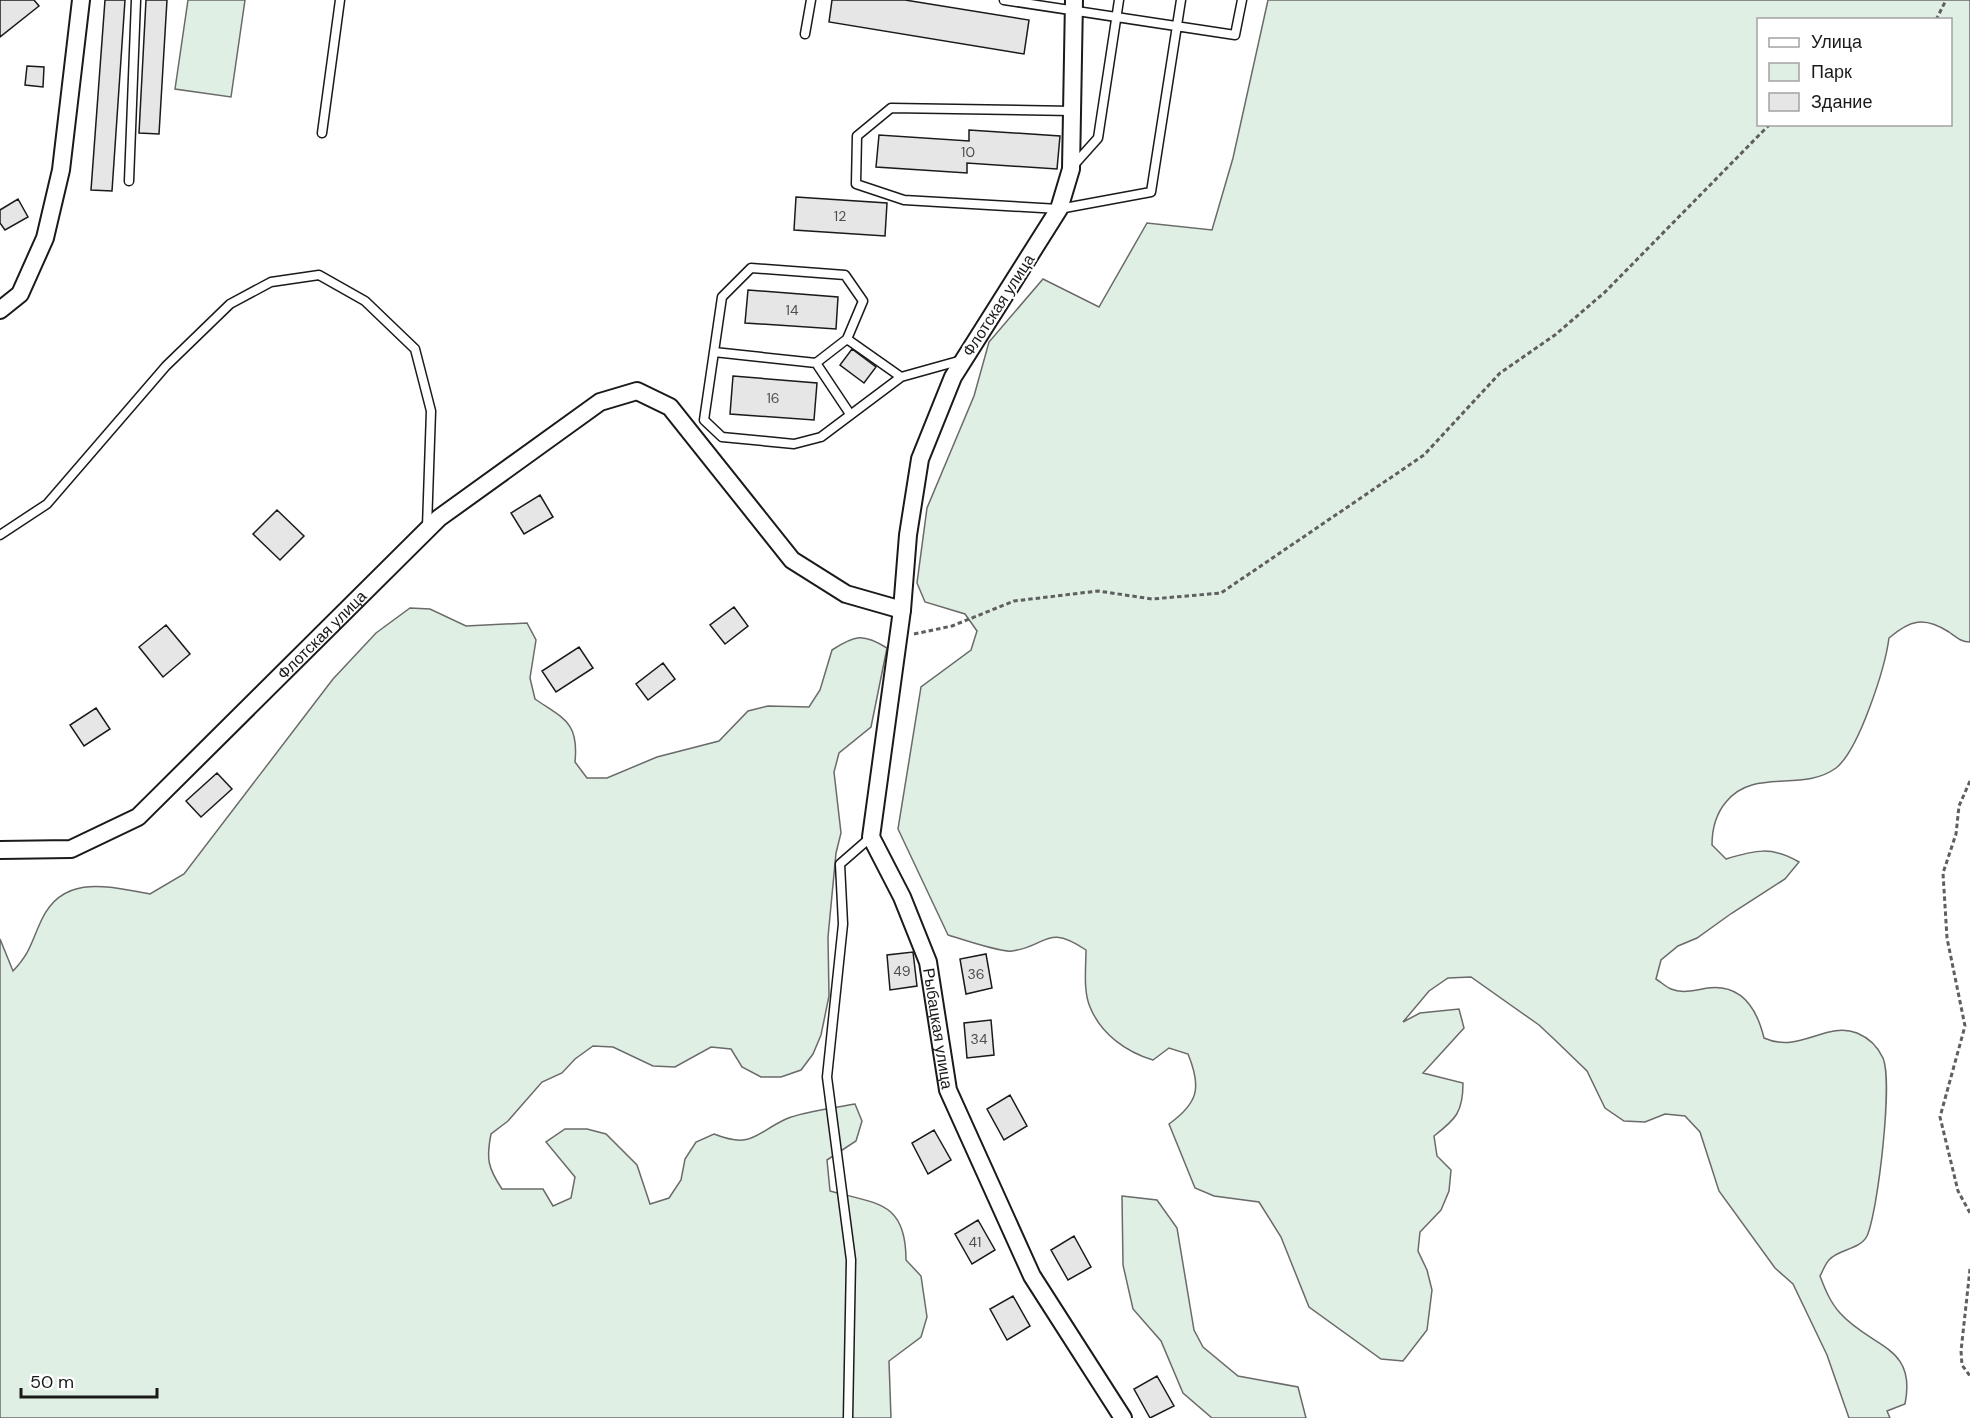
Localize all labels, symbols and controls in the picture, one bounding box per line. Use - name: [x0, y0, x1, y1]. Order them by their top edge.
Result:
- legend: [1757, 18, 1952, 126]
- text: Улица: [1811, 30, 1863, 54]
- text: Парк: [1811, 60, 1852, 84]
- text: Здание: [1811, 90, 1872, 114]
- house number: 10: [961, 143, 975, 161]
- house number: 12: [834, 207, 846, 225]
- street label: Флотская улица: [957, 250, 1039, 360]
- house number: 14: [786, 301, 799, 319]
- house number: 16: [766, 389, 780, 407]
- street label: Флотская улица: [273, 586, 371, 684]
- house number: 49: [893, 962, 911, 980]
- house number: 36: [967, 965, 985, 983]
- street label: Рыбацкая улица: [918, 967, 958, 1091]
- house number: 34: [971, 1030, 988, 1048]
- house number: 41: [969, 1233, 981, 1251]
- scale bar: [21, 1361, 158, 1399]
- text: 50 m: [30, 1370, 74, 1394]

